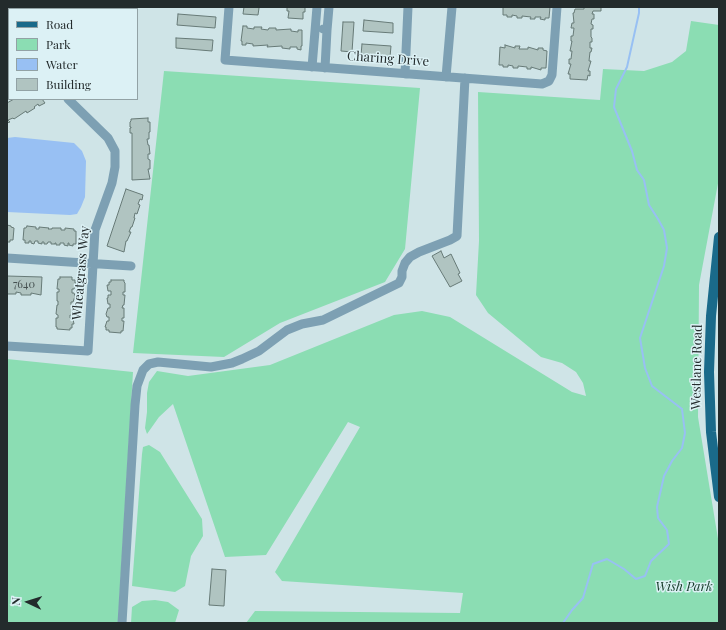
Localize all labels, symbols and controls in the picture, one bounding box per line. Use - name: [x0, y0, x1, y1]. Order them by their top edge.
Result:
- legend: [8, 8, 138, 100]
- text: Road: [46, 16, 73, 32]
- text: Park: [46, 36, 71, 52]
- street label: Charing Drive: [346, 48, 430, 70]
- text: Water: [46, 56, 78, 72]
- text: Building: [46, 76, 91, 92]
- street label: Wheatgrass Way: [69, 225, 93, 321]
- house number: 7640: [13, 278, 35, 292]
- street label: Westlane Road: [688, 324, 706, 410]
- park label: Wish Park: [655, 579, 713, 595]
- north arrow: [8, 582, 48, 622]
- text: N: [8, 597, 23, 606]

